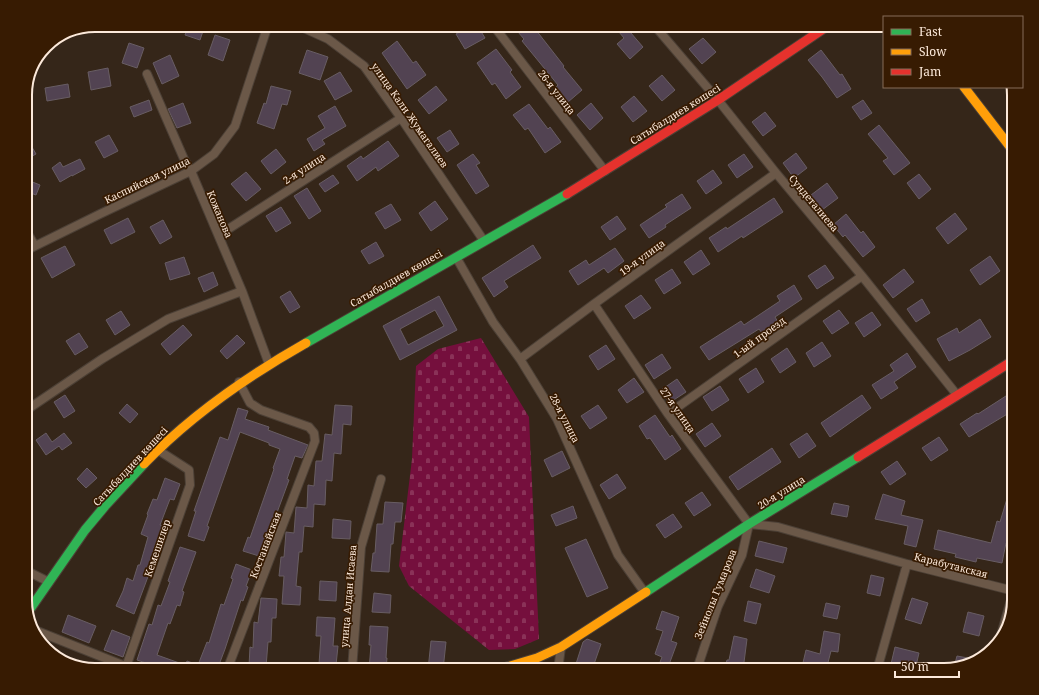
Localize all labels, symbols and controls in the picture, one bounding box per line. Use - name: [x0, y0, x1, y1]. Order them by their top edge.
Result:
- legend: [883, 16, 1023, 88]
- text: Fast: [919, 23, 942, 40]
- text: Slow: [919, 43, 947, 60]
- street label: улица Кали Жумагалиев: [368, 60, 452, 171]
- text: Jam: [918, 63, 941, 80]
- street label: 26-я улица: [535, 67, 579, 118]
- street label: Сатыбалдиев көшесі: [627, 80, 723, 148]
- street label: 2-я улица: [280, 149, 328, 187]
- street label: Каспийская улица: [102, 153, 192, 207]
- street label: Сундеталиева: [786, 171, 842, 235]
- street label: Кожанова: [204, 188, 236, 240]
- street label: 19-я улица: [616, 235, 668, 278]
- street label: Сатыбалдиев көшесі: [347, 246, 445, 310]
- street label: 1-ый проезд: [730, 313, 788, 361]
- street label: 27-я улица: [657, 384, 699, 436]
- street label: 28-я улица: [547, 391, 584, 445]
- street label: Сатыбалдиев көшесі: [89, 423, 171, 509]
- street label: 20-я улица: [755, 472, 808, 512]
- street label: Костанайская: [246, 509, 284, 580]
- street label: Кемешилер: [141, 517, 173, 579]
- street label: улица Алдан Исаева: [337, 544, 359, 648]
- street label: Зейнолы Гумарова: [691, 547, 740, 641]
- street label: Карабутакская: [913, 549, 990, 581]
- scale bar: [895, 653, 959, 679]
- text: 50 m: [901, 658, 929, 675]

